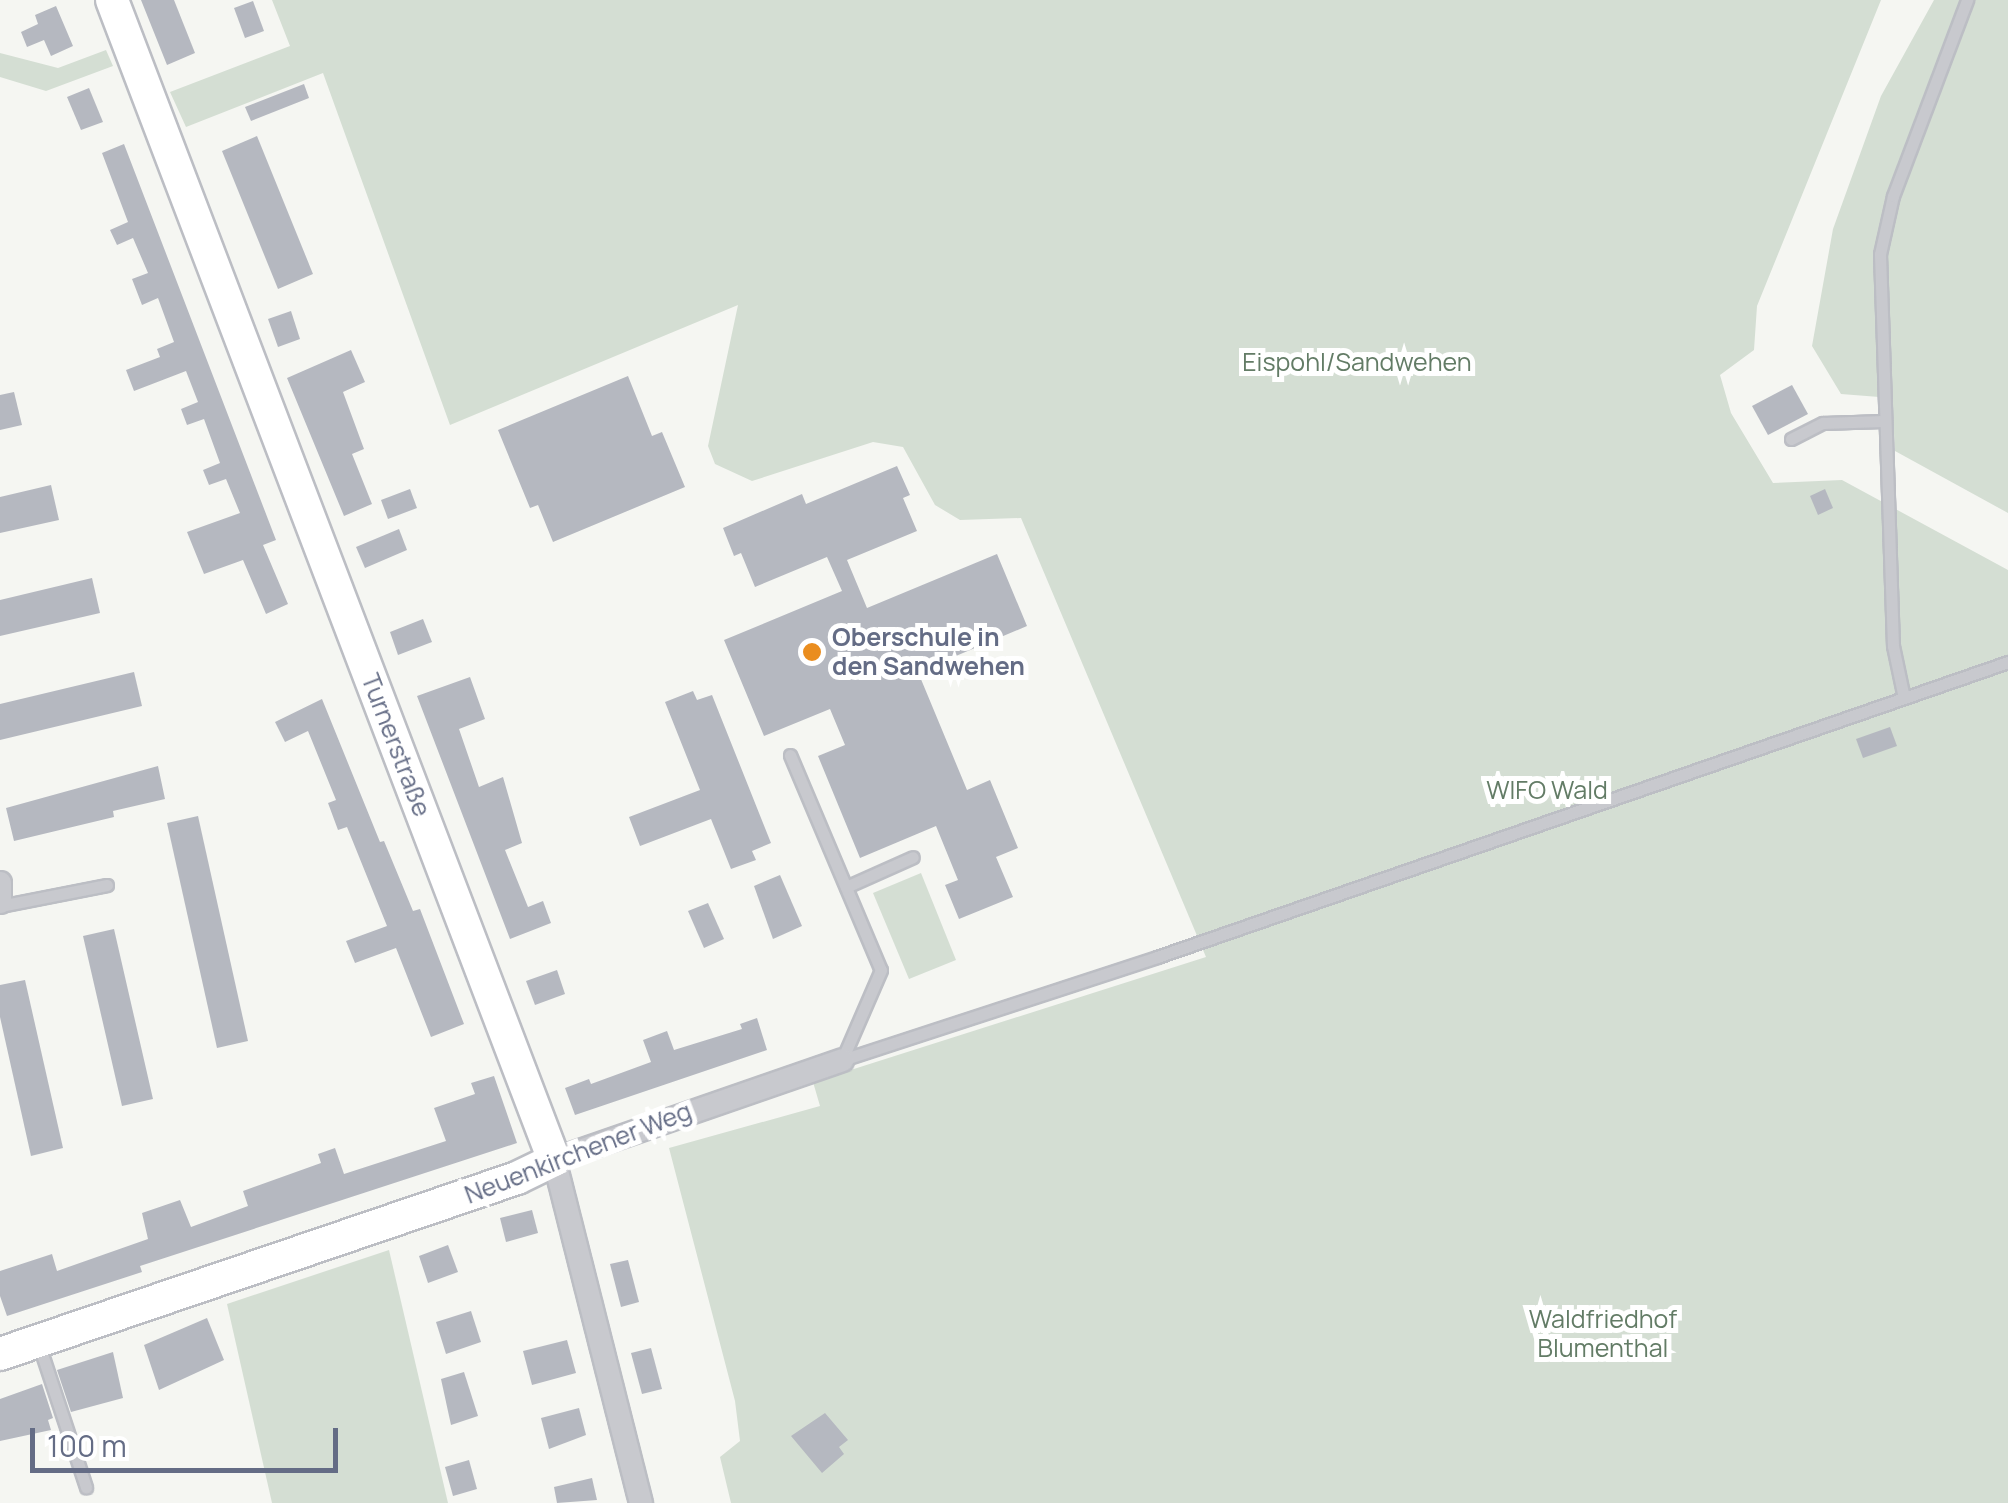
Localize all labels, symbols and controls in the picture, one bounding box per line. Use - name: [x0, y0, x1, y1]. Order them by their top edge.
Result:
- park label: Eispohl/Sandwehen: [1242, 347, 1472, 377]
- place label: Oberschule in den Sandwehen: [832, 623, 1025, 682]
- marker: Oberschule in den Sandwehen: [801, 641, 823, 663]
- street label: Turnerstraße: [355, 669, 437, 821]
- park label: WIFO Wald: [1486, 775, 1608, 805]
- street label: Neuenkirchener Weg: [460, 1096, 696, 1210]
- park label: Waldfriedhof Blumenthal: [1529, 1305, 1677, 1364]
- scale bar: [35, 1408, 342, 1470]
- text: 100 m: [47, 1425, 127, 1466]

